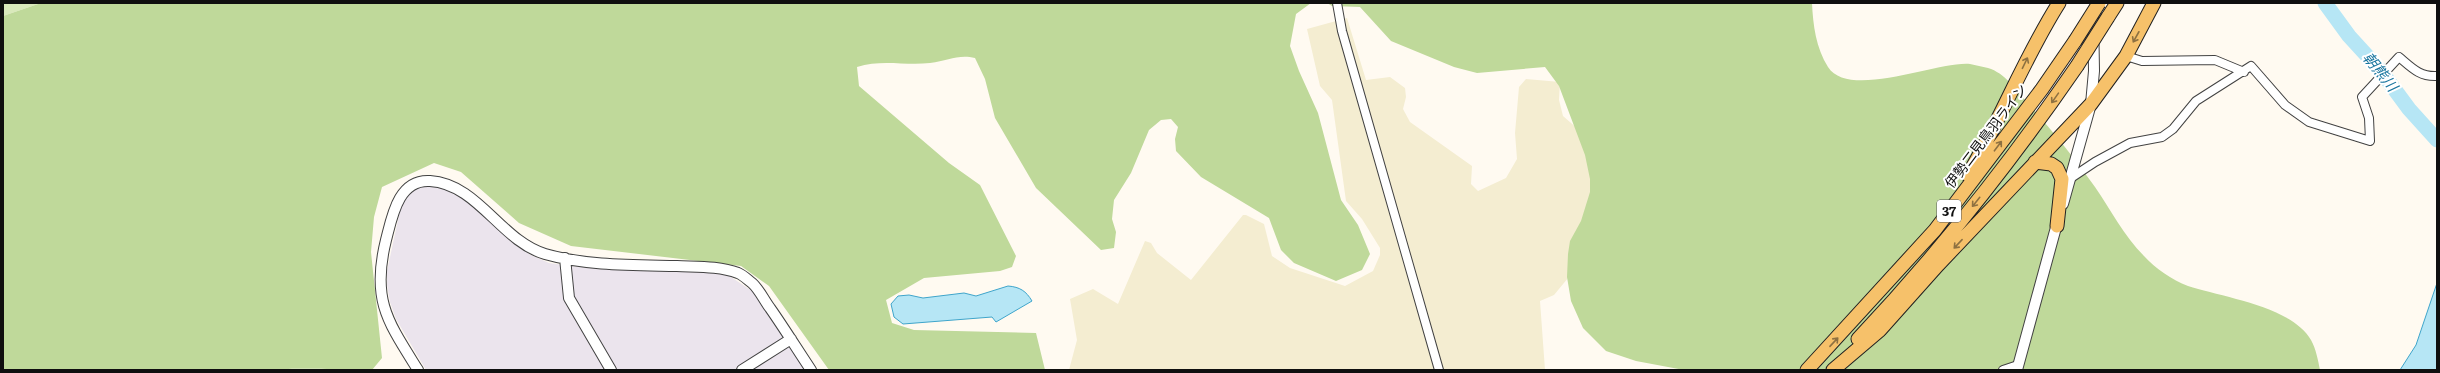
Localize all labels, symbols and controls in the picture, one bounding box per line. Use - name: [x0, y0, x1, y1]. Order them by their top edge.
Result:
- one-way arrow: [2132, 31, 2139, 43]
- water label: 朝熊川: [2358, 46, 2406, 97]
- one-way arrow: [2022, 58, 2029, 70]
- street label: 伊勢二見鳥羽ライン: [1939, 79, 2031, 192]
- one-way arrow: [2051, 92, 2059, 103]
- one-way arrow: [1994, 140, 2003, 151]
- one-way arrow: [1972, 196, 1981, 207]
- road number: 37: [1937, 200, 1961, 222]
- one-way arrow: [1953, 239, 1963, 249]
- one-way arrow: [1829, 337, 1839, 347]

